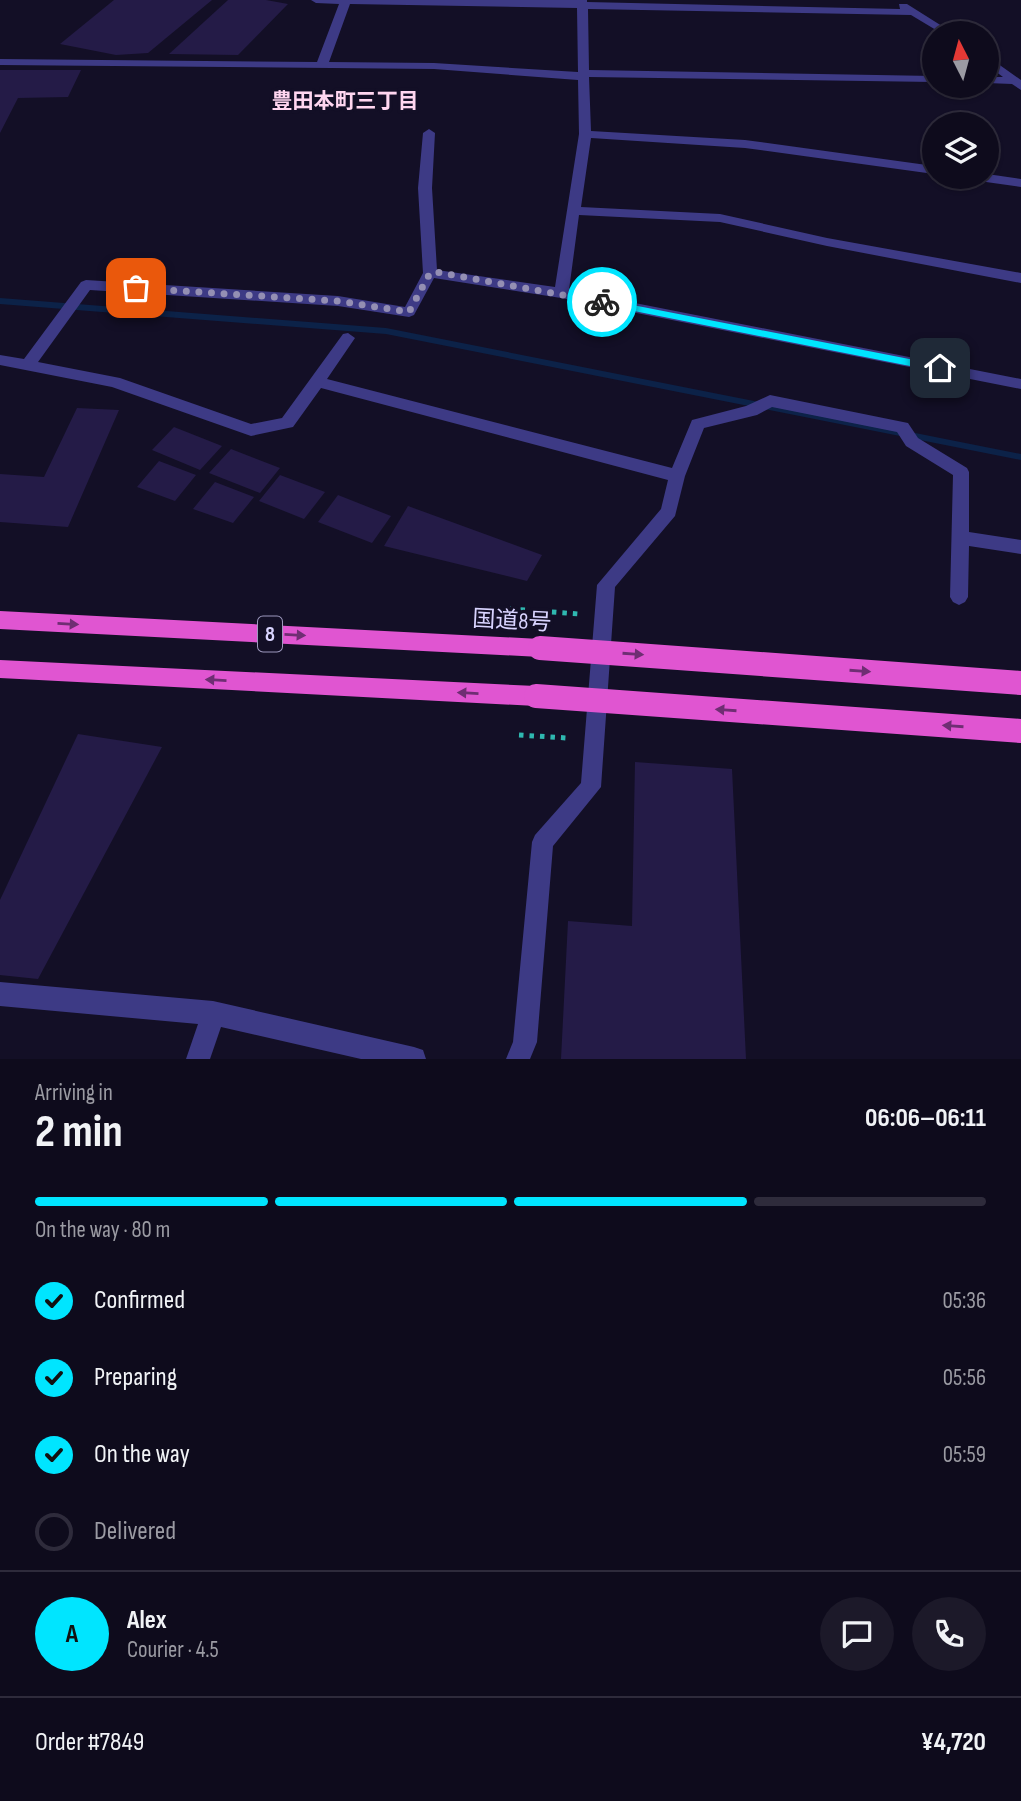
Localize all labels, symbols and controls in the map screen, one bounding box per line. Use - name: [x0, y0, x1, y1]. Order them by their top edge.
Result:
- north arrow: [922, 21, 999, 98]
- map controls: [922, 21, 999, 189]
- district label: 豊田本町三丁目: [272, 89, 419, 114]
- button: layers: [922, 112, 999, 189]
- pin: [106, 258, 166, 318]
- courier: [567, 267, 637, 337]
- icon: bag: [117, 269, 155, 307]
- icon: bike: [583, 283, 621, 321]
- pin: [910, 338, 970, 398]
- icon: home: [921, 349, 959, 387]
- street label: 国道8号: [472, 605, 552, 637]
- road number: 8: [258, 616, 282, 652]
- one-way arrow: [57, 618, 79, 629]
- one-way arrow: [285, 630, 307, 641]
- one-way arrow: [622, 649, 644, 660]
- one-way arrow: [849, 666, 871, 677]
- one-way arrow: [205, 675, 227, 686]
- one-way arrow: [457, 687, 479, 698]
- one-way arrow: [715, 704, 737, 715]
- one-way arrow: [942, 720, 964, 731]
- text: Arriving in: [35, 1079, 113, 1107]
- text: 06:06–06:11: [865, 1103, 986, 1134]
- text: 2 min: [35, 1105, 123, 1160]
- text: On the way · 80 m: [35, 1216, 170, 1244]
- icon: check: [35, 1282, 73, 1320]
- text: Confirmed: [94, 1285, 185, 1316]
- text: 05:36: [942, 1287, 986, 1315]
- icon: check: [35, 1359, 73, 1397]
- text: Preparing: [94, 1362, 177, 1393]
- text: 05:56: [943, 1364, 986, 1392]
- icon: check: [35, 1436, 73, 1474]
- text: On the way: [94, 1439, 190, 1470]
- text: 05:59: [943, 1441, 986, 1469]
- text: Delivered: [94, 1516, 176, 1547]
- button: chat: [820, 1597, 894, 1671]
- button: phone: [912, 1597, 986, 1671]
- text: Alex: [127, 1605, 167, 1636]
- text: A: [66, 1619, 78, 1650]
- text: Courier · 4.5: [127, 1636, 219, 1664]
- text: Order #7849: [35, 1727, 144, 1758]
- text: ¥4,720: [921, 1727, 986, 1758]

